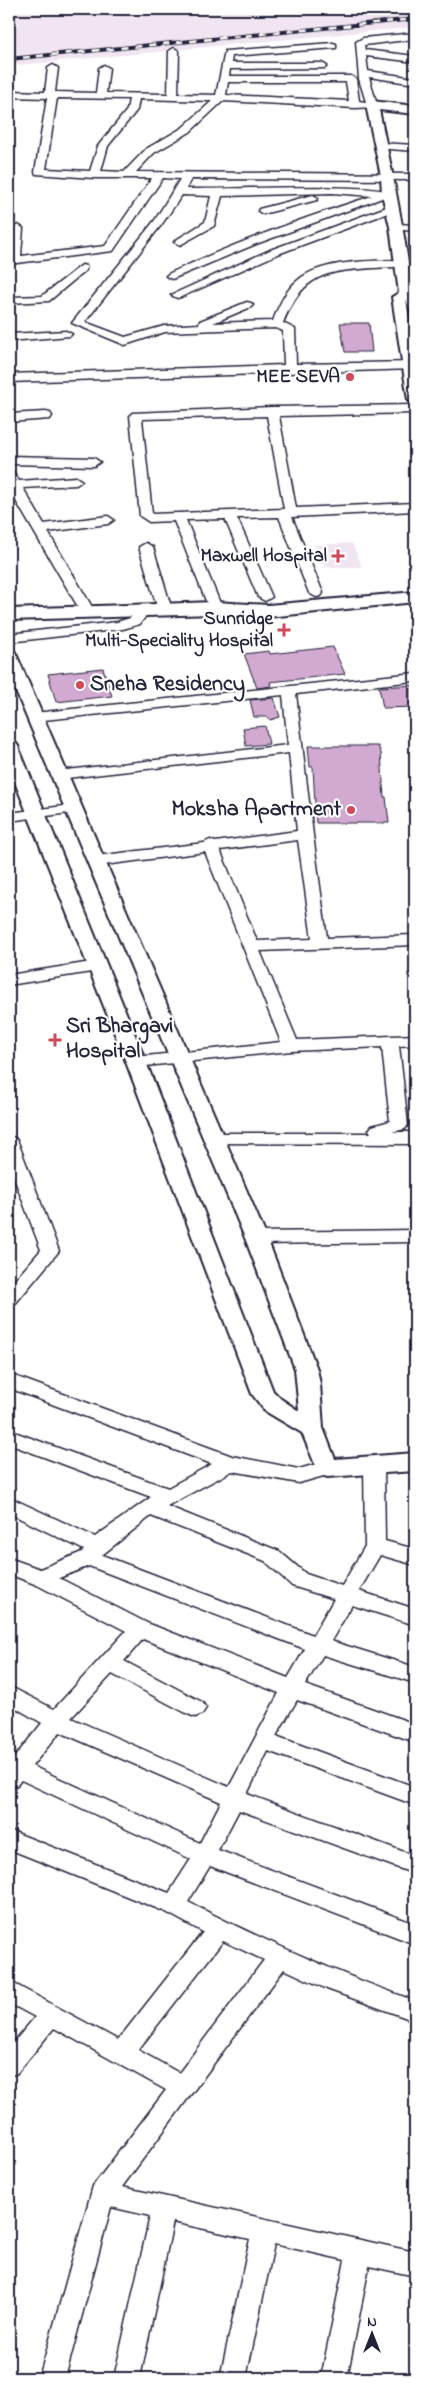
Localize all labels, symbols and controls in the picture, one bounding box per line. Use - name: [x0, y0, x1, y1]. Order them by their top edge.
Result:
- place label: MEE SEVA: [256, 364, 340, 391]
- marker: MEE SEVA: [344, 371, 356, 383]
- place label: Maxwell Hospital: [200, 543, 327, 570]
- marker: Maxwell Hospital: [331, 549, 345, 563]
- place label: Sunridge Multi-Speciality Hospital: [85, 606, 273, 657]
- marker: Sunridge Multi-Speciality Hospital: [277, 623, 291, 637]
- place label: Sneha Residency: [90, 669, 245, 702]
- marker: Sneha Residency: [74, 679, 86, 691]
- place label: Moksha Apartment: [171, 794, 342, 826]
- marker: Moksha Apartment: [345, 804, 357, 816]
- place label: Sri Bhargavi Hospital: [66, 1011, 173, 1068]
- marker: Sri Bhargavi Hospital: [48, 1033, 62, 1047]
- north arrow: [346, 2310, 396, 2360]
- text: N: [367, 2312, 377, 2333]

